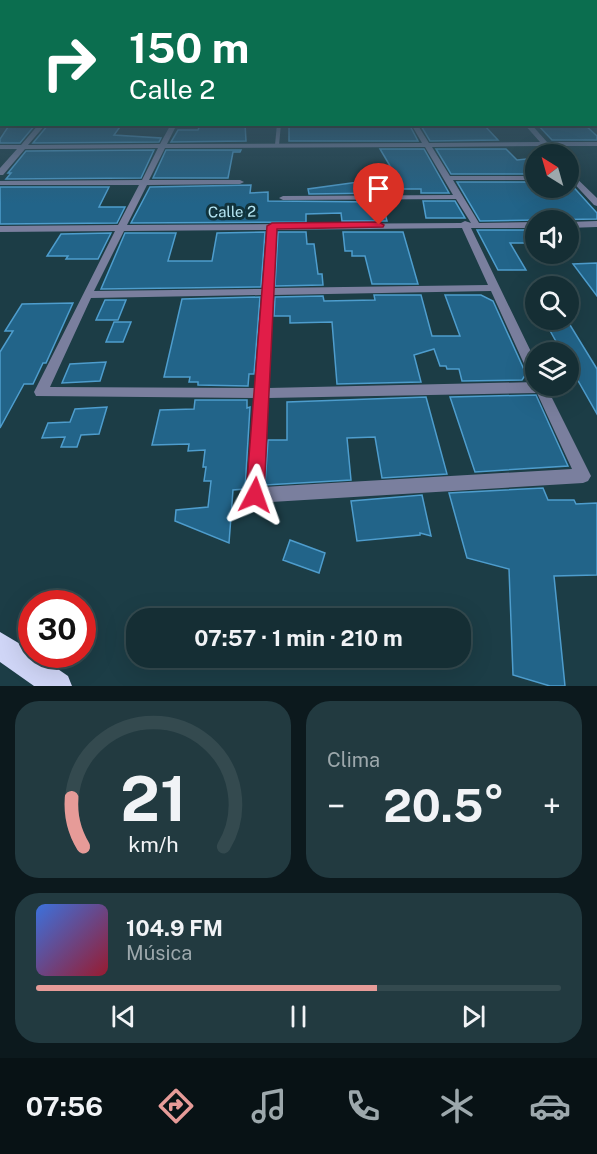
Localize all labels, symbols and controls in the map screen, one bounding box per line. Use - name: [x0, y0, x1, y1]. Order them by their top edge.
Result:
- text: 150 m: [129, 23, 249, 72]
- icon: right: [30, 24, 108, 102]
- text: Calle 2: [129, 73, 215, 105]
- north arrow: [525, 144, 579, 198]
- map controls: [525, 144, 579, 396]
- pin: [353, 163, 404, 225]
- icon: arrive: [362, 172, 395, 205]
- street label: Calle 2: [208, 203, 256, 220]
- button: sound: [525, 210, 579, 264]
- button: search: [525, 276, 579, 330]
- button: layers: [525, 342, 579, 396]
- position arrow: [223, 463, 287, 527]
- speed limit sign: 30: [18, 590, 96, 668]
- text: 07:57 · 1 min · 210 m: [194, 625, 403, 651]
- text: Clima: [327, 748, 380, 772]
- text: 21: [120, 762, 186, 835]
- text: 20.5°: [383, 779, 505, 832]
- text: −: [327, 787, 345, 825]
- text: +: [543, 787, 561, 825]
- text: km/h: [128, 832, 178, 857]
- text: 104.9 FM: [126, 915, 223, 941]
- text: Música: [126, 941, 192, 965]
- icon: previous: [107, 1000, 140, 1033]
- icon: pause: [282, 1000, 315, 1033]
- icon: next: [457, 1000, 490, 1033]
- icon: directions: [155, 1085, 197, 1127]
- icon: music: [248, 1085, 290, 1127]
- icon: phone: [342, 1085, 384, 1127]
- icon: climate: [436, 1085, 478, 1127]
- icon: car: [529, 1085, 571, 1127]
- text: 07:56: [26, 1090, 103, 1122]

